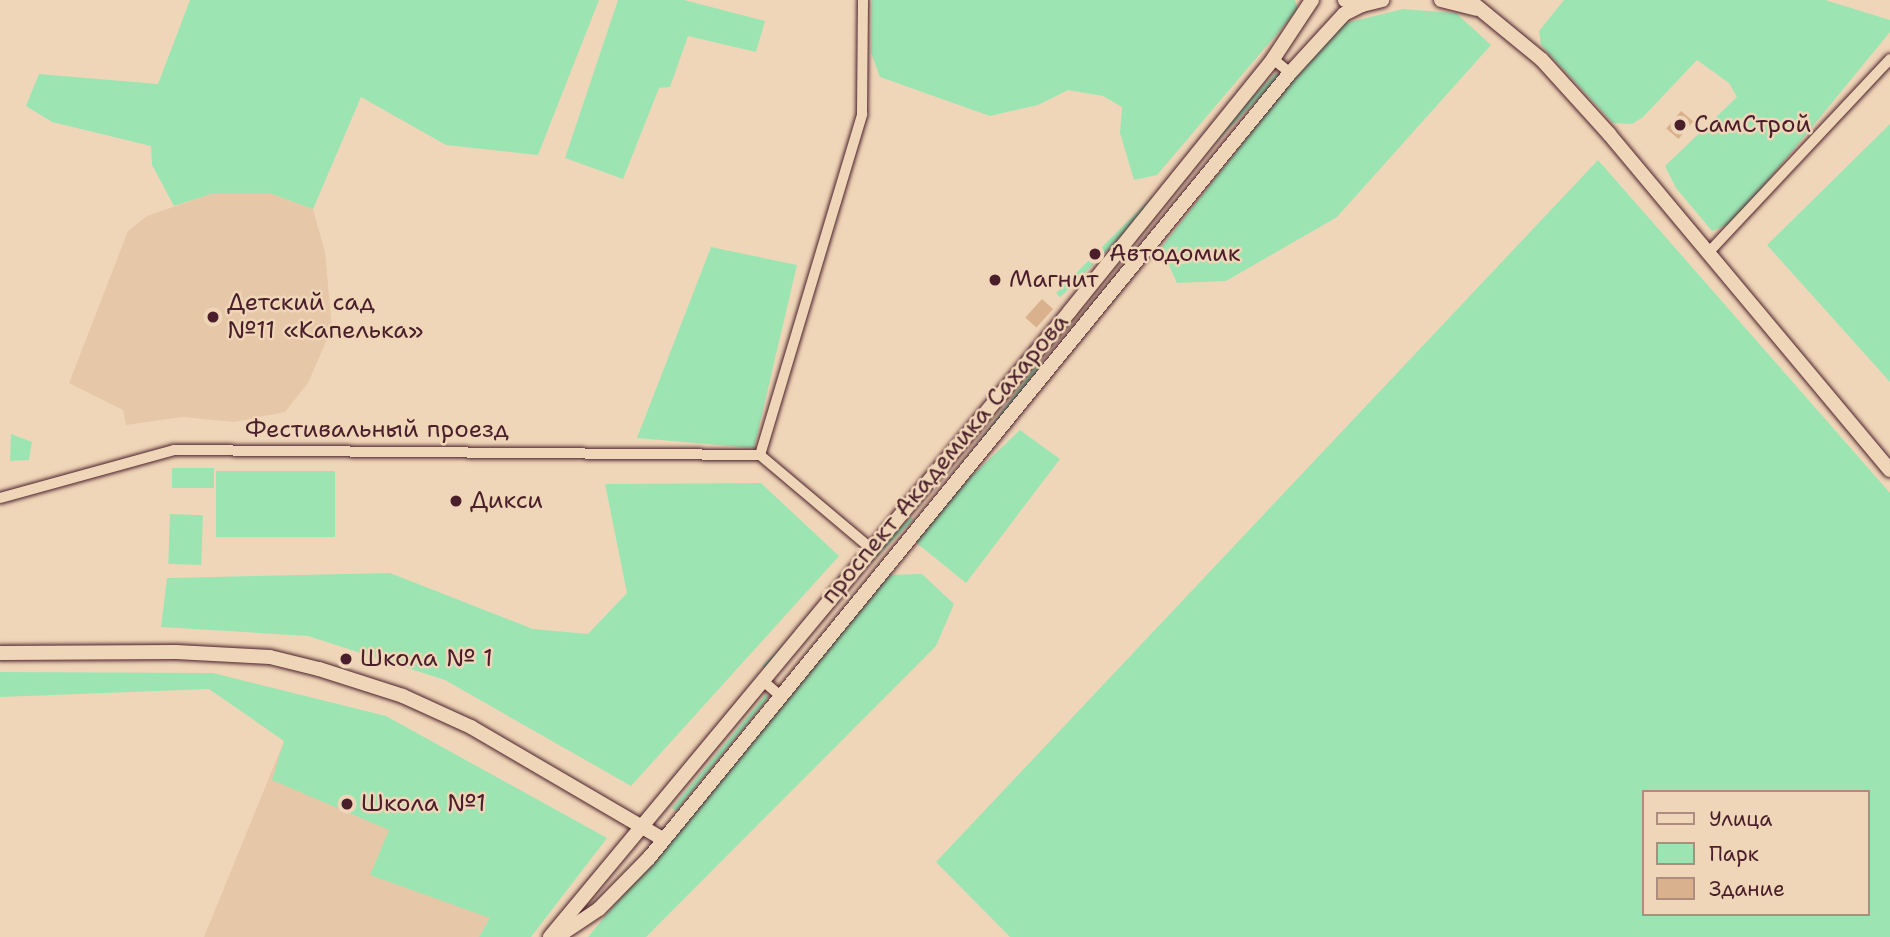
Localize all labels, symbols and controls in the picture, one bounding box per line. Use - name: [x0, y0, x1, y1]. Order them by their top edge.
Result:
- place label: СамСтрой: [1694, 111, 1811, 139]
- marker: СамСтрой: [1672, 117, 1688, 133]
- place label: Автодомик: [1109, 240, 1241, 268]
- marker: Автодомик: [1087, 246, 1103, 262]
- place label: Магнит: [1009, 266, 1098, 294]
- marker: Магнит: [987, 272, 1003, 288]
- place label: Детский сад №11 «Капелька»: [227, 289, 423, 345]
- street label: проспект Академика Сахарова: [815, 308, 1075, 610]
- marker: Детский сад №11 «Капелька»: [205, 309, 221, 325]
- street label: Фестивальный проезд: [245, 416, 509, 444]
- place label: Дикси: [470, 487, 543, 515]
- marker: Дикси: [448, 493, 464, 509]
- place label: Школа № 1: [360, 645, 493, 673]
- marker: Школа № 1: [338, 651, 354, 667]
- place label: Школа №1: [361, 790, 486, 818]
- legend: [1642, 790, 1869, 916]
- marker: Школа №1: [339, 796, 355, 812]
- text: Улица: [1709, 805, 1772, 833]
- text: Парк: [1709, 840, 1759, 868]
- text: Здание: [1709, 875, 1785, 903]

